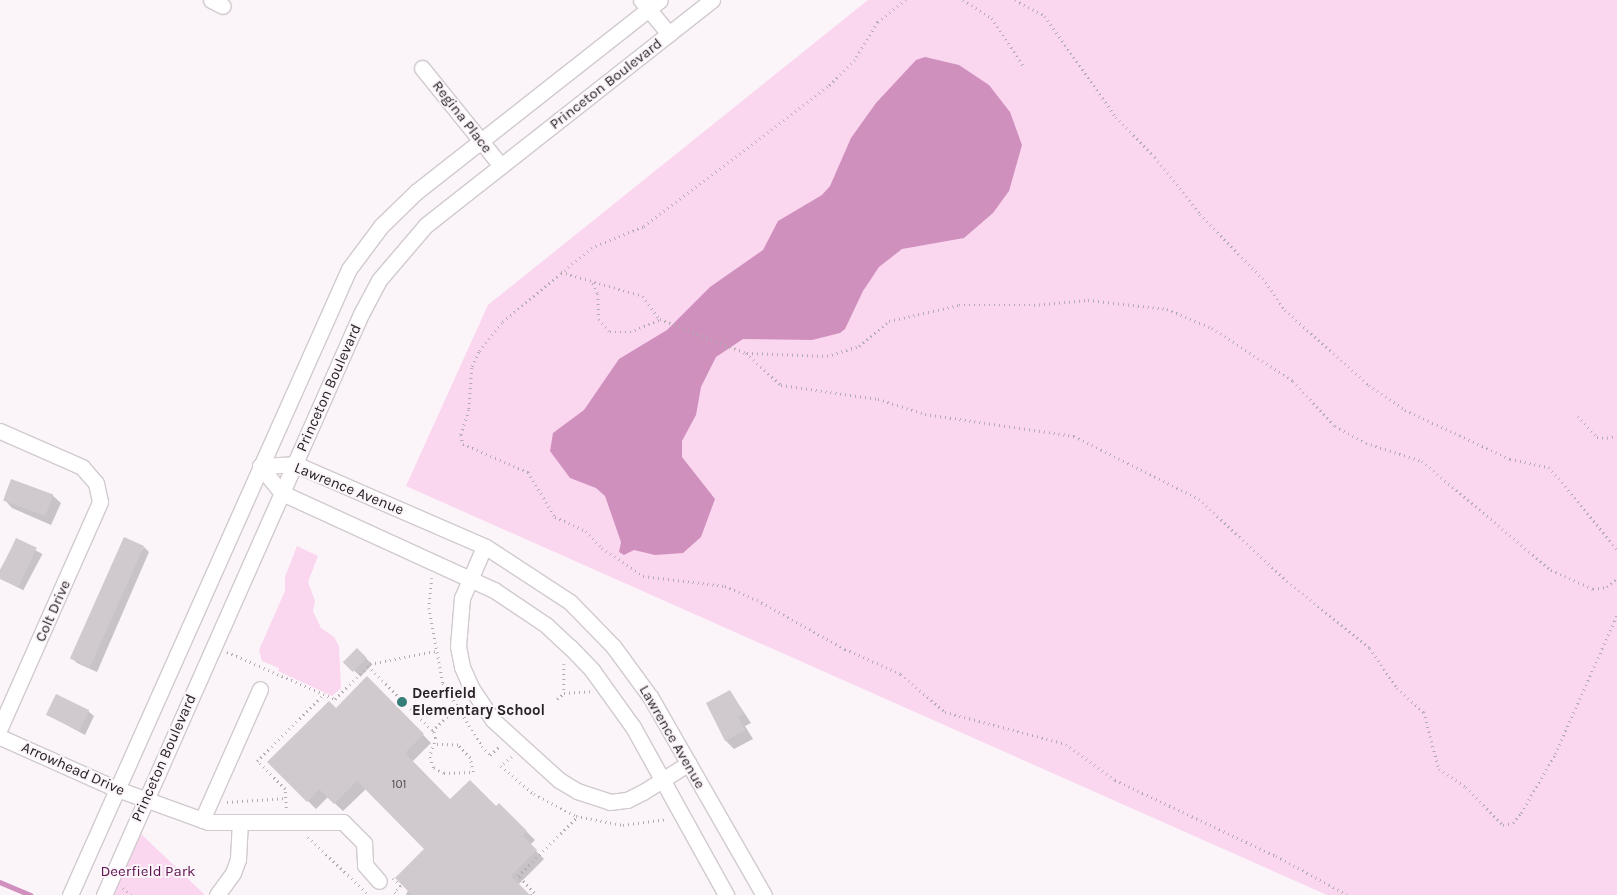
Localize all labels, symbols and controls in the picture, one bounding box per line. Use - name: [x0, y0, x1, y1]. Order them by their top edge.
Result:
- street label: Princeton Boulevard: [546, 35, 666, 133]
- street label: Regina Place: [428, 77, 496, 157]
- street label: Princeton Boulevard: [293, 321, 365, 455]
- street label: Lawrence Avenue: [292, 459, 406, 519]
- street label: Colt Drive: [31, 577, 75, 645]
- street label: Lawrence Avenue: [635, 682, 709, 792]
- place label: Deerfield Elementary School: [412, 684, 545, 719]
- street label: Princeton Boulevard: [128, 691, 200, 825]
- marker: Deerfield Elementary School: [396, 696, 408, 708]
- street label: Arrowhead Drive: [19, 738, 127, 800]
- house number: 101: [391, 778, 407, 792]
- park label: Deerfield Park: [100, 863, 196, 881]

